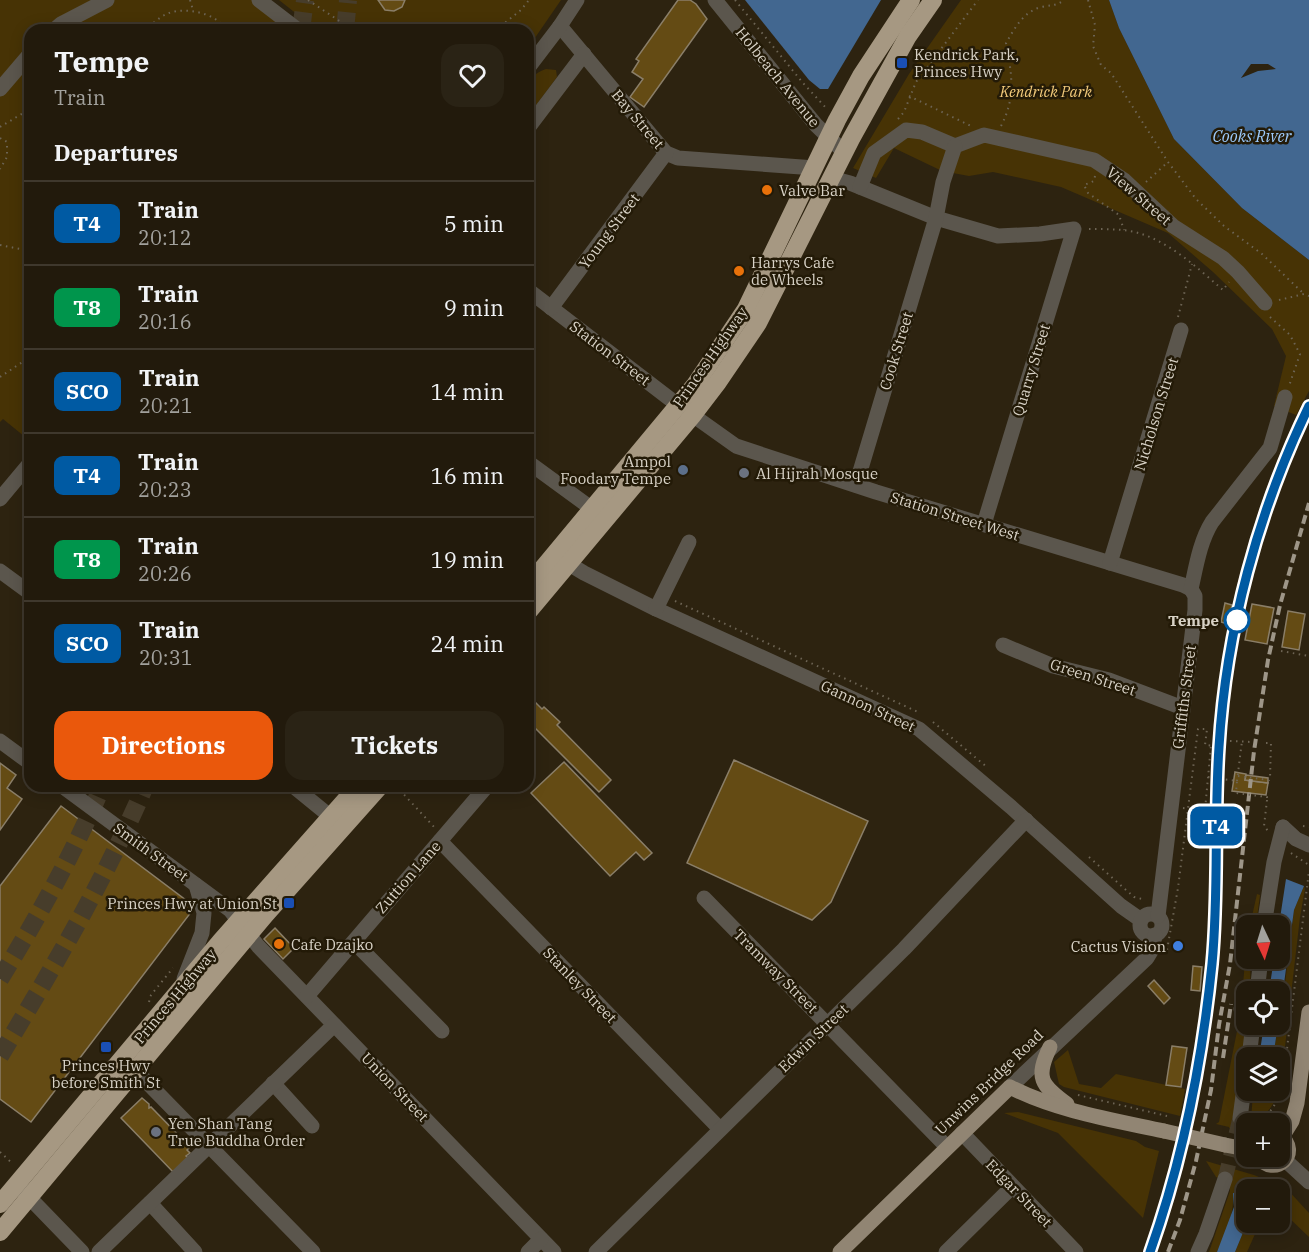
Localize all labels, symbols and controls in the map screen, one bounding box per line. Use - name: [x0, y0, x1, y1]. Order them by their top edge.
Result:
- street label: Holbeach Avenue: [732, 23, 824, 131]
- text: Tempe: [54, 43, 149, 80]
- button: heart: [441, 44, 504, 107]
- place label: Kendrick Park, Princes Hwy: [914, 45, 1019, 81]
- marker: Kendrick Park, Princes Hwy: [895, 56, 909, 70]
- park label: Kendrick Park: [999, 82, 1092, 101]
- text: Train: [54, 84, 106, 111]
- street label: Bay Street: [608, 85, 668, 153]
- water label: Cooks River: [1212, 126, 1293, 146]
- text: Departures: [54, 138, 178, 167]
- street label: View Street: [1103, 163, 1175, 229]
- place label: Valve Bar: [779, 181, 845, 200]
- marker: Valve Bar: [760, 183, 774, 197]
- street label: Young Street: [574, 190, 644, 272]
- text: Train: [138, 195, 199, 224]
- text: T4: [73, 209, 101, 237]
- text: 5 min: [444, 209, 504, 238]
- text: 20:12: [138, 224, 192, 251]
- place label: Harrys Cafe de Wheels: [751, 253, 834, 289]
- marker: Harrys Cafe de Wheels: [732, 264, 746, 278]
- text: Train: [138, 279, 199, 308]
- text: T8: [73, 293, 101, 321]
- text: 9 min: [444, 293, 504, 322]
- street label: Princes Highway: [668, 303, 752, 411]
- text: 20:16: [138, 308, 192, 335]
- street label: Cook Street: [875, 309, 917, 393]
- street label: Station Street: [566, 317, 654, 389]
- street label: Quarry Street: [1008, 322, 1054, 418]
- street label: Nicholson Street: [1130, 355, 1182, 473]
- text: Train: [139, 363, 200, 392]
- text: SCO: [66, 377, 109, 405]
- text: 14 min: [431, 377, 504, 406]
- text: 20:21: [139, 392, 193, 419]
- text: Train: [138, 447, 199, 476]
- place label: Ampol Foodary Tempe: [560, 452, 671, 488]
- text: T4: [73, 461, 101, 489]
- text: 16 min: [431, 461, 504, 490]
- marker: Ampol Foodary Tempe: [676, 463, 690, 477]
- place label: Al Hijrah Mosque: [756, 464, 878, 483]
- marker: Al Hijrah Mosque: [737, 466, 751, 480]
- text: 20:23: [138, 476, 192, 503]
- street label: Station Street West: [888, 487, 1022, 545]
- text: Train: [138, 531, 199, 560]
- text: T8: [73, 545, 101, 573]
- text: 19 min: [431, 545, 504, 574]
- text: 20:26: [138, 560, 192, 587]
- marker: Tempe: [1224, 607, 1250, 633]
- place label: Tempe: [1168, 611, 1219, 630]
- text: Train: [139, 615, 200, 644]
- text: SCO: [66, 629, 109, 657]
- text: 24 min: [431, 629, 504, 658]
- text: 20:31: [139, 644, 193, 671]
- street label: Griffiths Street: [1168, 644, 1200, 750]
- street label: Green Street: [1048, 654, 1138, 700]
- street label: Gannon Street: [818, 676, 918, 736]
- button: Directions: [54, 711, 273, 780]
- button: Tickets: [285, 711, 504, 780]
- line badge: T4: [1189, 806, 1243, 846]
- text: T4: [1202, 812, 1230, 840]
- street label: Smith Street: [110, 818, 192, 886]
- street label: Zuttion Lane: [371, 837, 445, 917]
- place label: Princes Hwy at Union St: [107, 894, 277, 913]
- marker: Princes Hwy at Union St: [282, 896, 296, 910]
- north arrow: [1236, 915, 1290, 969]
- map controls: [1236, 915, 1290, 1233]
- street label: Tramway Street: [730, 925, 822, 1017]
- place label: Cafe Dzajko: [291, 935, 373, 954]
- marker: Cafe Dzajko: [272, 937, 286, 951]
- place label: Cactus Vision: [1071, 937, 1166, 956]
- marker: Cactus Vision: [1171, 939, 1185, 953]
- street label: Stanley Street: [539, 943, 621, 1027]
- street label: Princes Highway: [130, 945, 220, 1047]
- button: locate: [1236, 981, 1290, 1035]
- street label: Edwin Street: [774, 1000, 852, 1076]
- street label: Unwins Bridge Road: [931, 1025, 1047, 1139]
- marker: Princes Hwy before Smith St: [99, 1040, 113, 1054]
- button: layers: [1236, 1047, 1290, 1101]
- street label: Union Street: [357, 1048, 433, 1126]
- place label: Princes Hwy before Smith St: [52, 1056, 160, 1092]
- button: +: [1236, 1113, 1290, 1167]
- place label: Yen Shan Tang True Buddha Order: [168, 1114, 305, 1150]
- marker: Yen Shan Tang True Buddha Order: [149, 1125, 163, 1139]
- street label: Edgar Street: [982, 1155, 1056, 1231]
- button: −: [1236, 1179, 1290, 1233]

